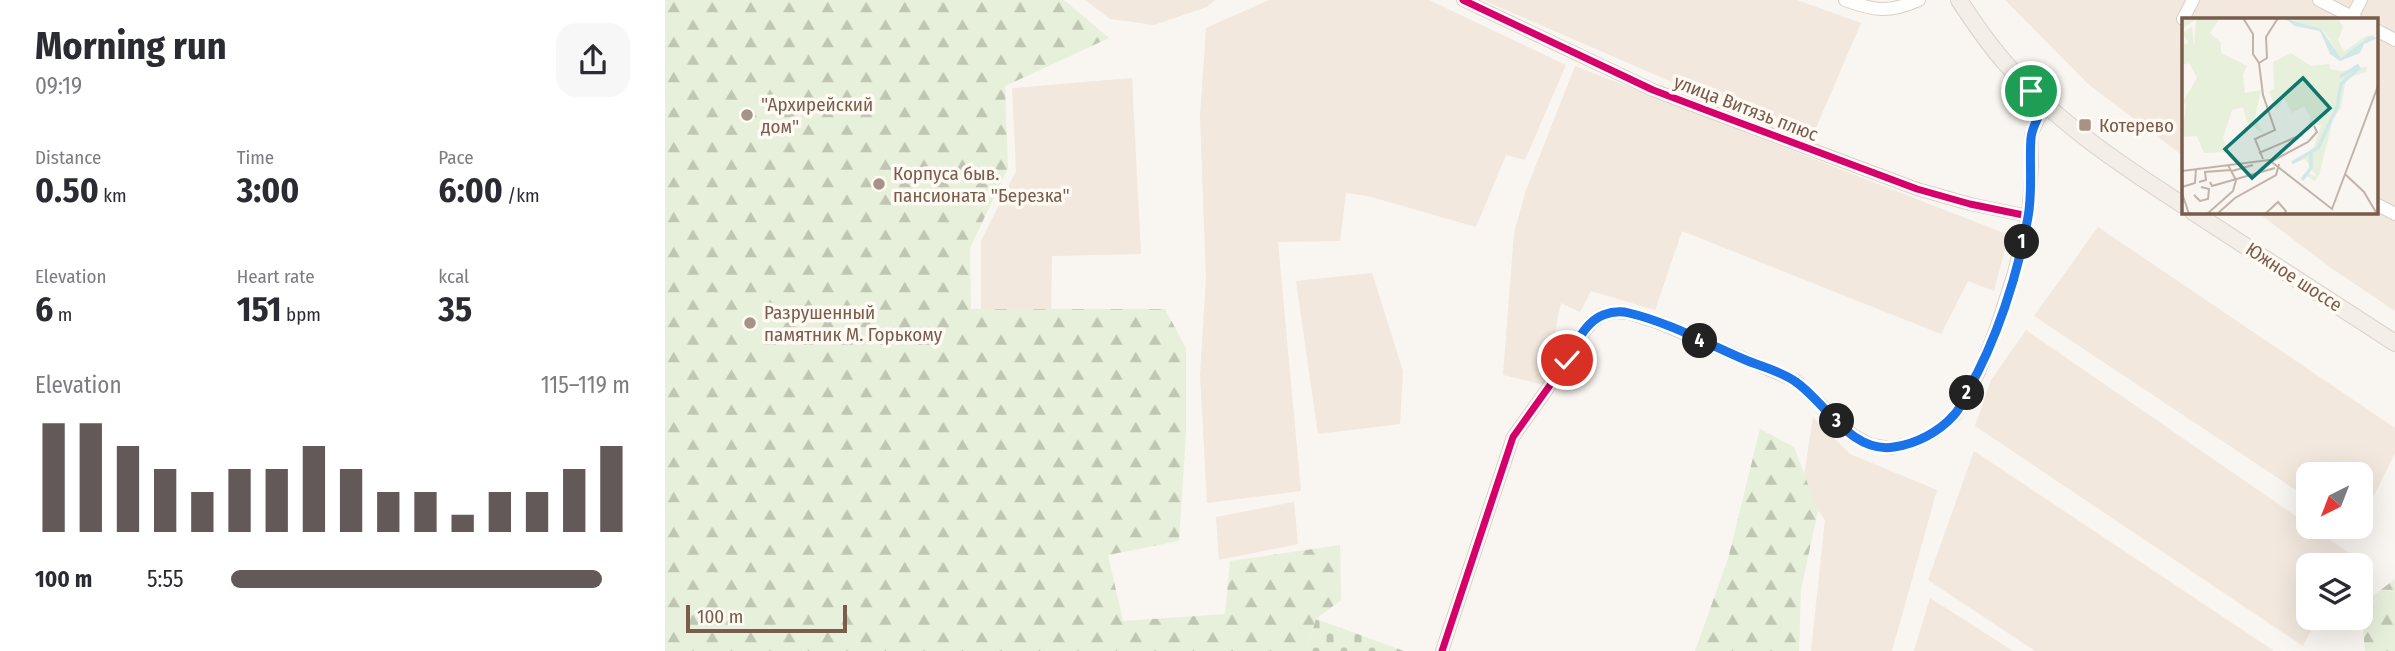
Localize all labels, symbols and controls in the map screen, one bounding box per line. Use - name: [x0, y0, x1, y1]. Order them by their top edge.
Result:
- inset map: [2182, 18, 2378, 214]
- text: Morning run: [35, 23, 227, 69]
- button: share: [556, 23, 630, 97]
- pin: [2001, 61, 2061, 121]
- street label: улица Витязь плюс: [1671, 70, 1821, 146]
- text: 09:19: [35, 72, 82, 100]
- icon: arrive: [2012, 72, 2050, 110]
- place label: "Архирейский дом": [761, 93, 873, 138]
- marker: "Архирейский дом": [739, 107, 755, 123]
- place label: Котерево: [2099, 114, 2174, 137]
- marker: Котерево: [2077, 117, 2093, 133]
- text: Distance: [35, 146, 102, 169]
- text: Time: [237, 146, 274, 169]
- text: Pace: [438, 146, 474, 169]
- place label: Корпуса быв. пансионата "Березка": [893, 162, 1070, 207]
- text: 0.50: [35, 169, 99, 211]
- text: 3:00: [237, 169, 299, 211]
- text: 6:00: [438, 169, 503, 211]
- marker: Корпуса быв. пансионата "Березка": [871, 176, 887, 192]
- text: km: [99, 184, 127, 207]
- text: /km: [503, 184, 540, 207]
- pin: 1: [2005, 224, 2039, 260]
- text: 1: [2017, 230, 2026, 253]
- street label: Южное шоссе: [2242, 237, 2346, 317]
- text: Elevation: [35, 265, 107, 288]
- text: Heart rate: [237, 265, 315, 288]
- text: kcal: [438, 265, 469, 288]
- text: 6: [35, 288, 53, 330]
- text: 151: [237, 288, 282, 330]
- text: 35: [438, 288, 472, 330]
- place label: Разрушенный памятник М. Горькому: [764, 301, 943, 346]
- text: m: [53, 303, 72, 326]
- text: bpm: [282, 303, 321, 326]
- marker: Разрушенный памятник М. Горькому: [742, 315, 758, 331]
- pin: 4: [1683, 324, 1717, 358]
- text: 4: [1695, 329, 1704, 352]
- pin: [1537, 330, 1597, 390]
- icon: check: [1548, 341, 1586, 379]
- text: Elevation: [35, 371, 122, 399]
- text: 115–119 m: [541, 371, 630, 399]
- pin: 2: [1949, 376, 1985, 410]
- text: 2: [1962, 381, 1971, 404]
- pin: 3: [1819, 404, 1855, 438]
- text: 3: [1832, 409, 1841, 432]
- north arrow: [2296, 462, 2373, 539]
- map controls: [2296, 462, 2373, 630]
- button: layers: [2296, 553, 2373, 630]
- text: 100 m: [35, 565, 92, 593]
- text: 5:55: [147, 565, 184, 593]
- scale bar: [686, 602, 847, 634]
- text: 100 m: [697, 605, 743, 628]

